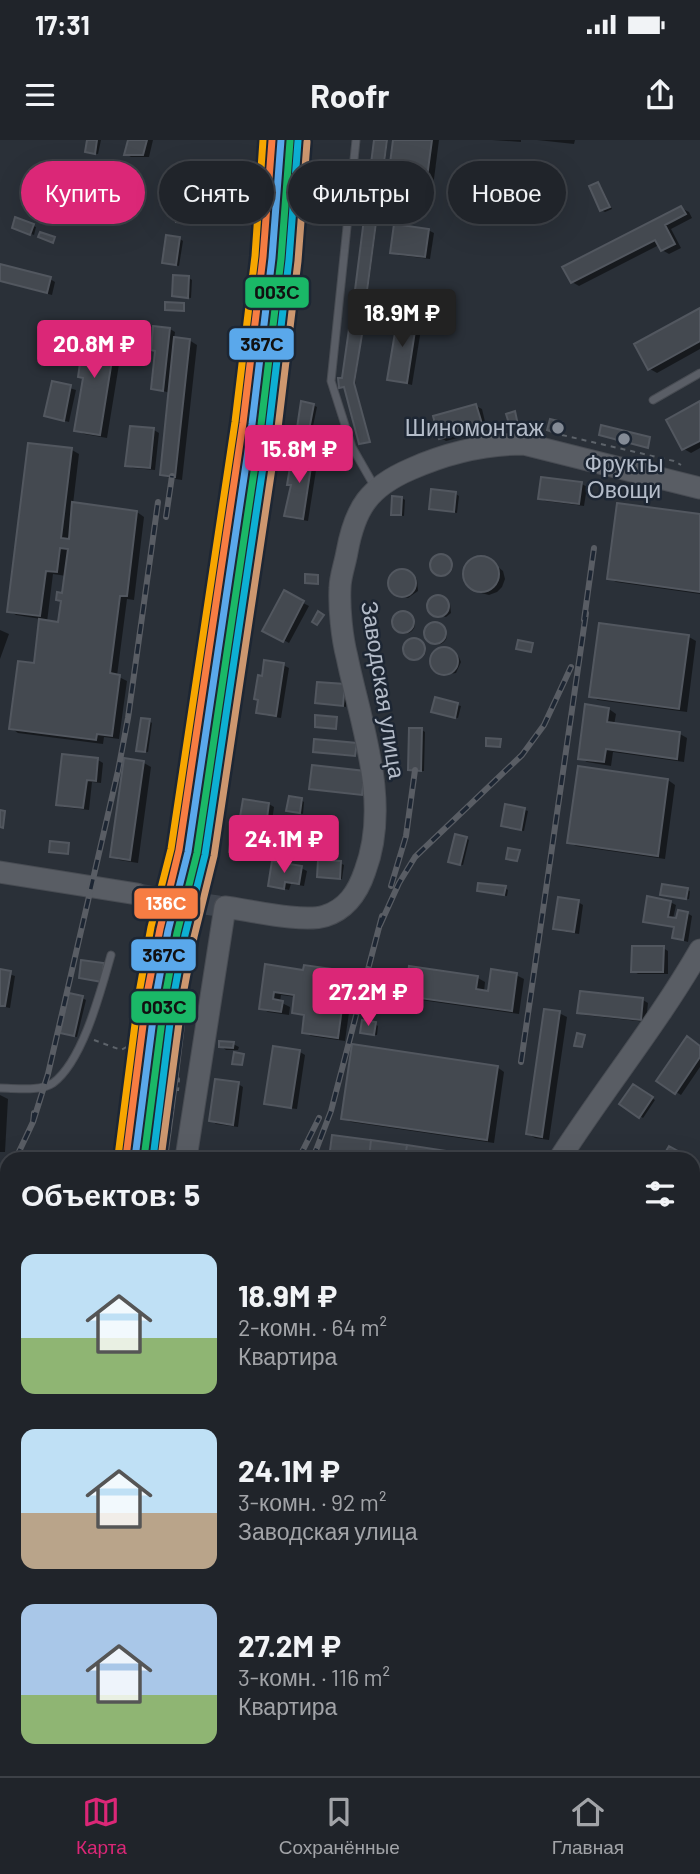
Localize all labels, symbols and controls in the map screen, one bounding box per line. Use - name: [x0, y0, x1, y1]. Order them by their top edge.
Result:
- text: 17:31: [35, 9, 90, 40]
- icon: menu: [21, 76, 59, 114]
- text: Roofr: [310, 76, 390, 114]
- icon: share: [641, 76, 679, 114]
- chip: Купить: [21, 161, 145, 224]
- chip: Снять: [159, 161, 274, 224]
- chip: Фильтры: [288, 161, 434, 224]
- chip: Новое: [448, 161, 566, 224]
- line badge: 003С: [244, 276, 310, 309]
- text: 003С: [254, 280, 300, 303]
- pin: 18.9M ₽: [337, 290, 467, 349]
- text: 18.9M ₽: [364, 298, 440, 326]
- pin: 20.8M ₽: [29, 320, 159, 380]
- line badge: 367С: [228, 327, 295, 361]
- text: 20.8M ₽: [53, 329, 135, 357]
- text: 367С: [240, 332, 284, 355]
- place label: Шиномонтаж: [405, 413, 545, 441]
- marker: Шиномонтаж: [550, 420, 566, 436]
- pin: 15.8M ₽: [234, 426, 364, 485]
- marker: Фрукты Овощи: [616, 431, 632, 447]
- text: 15.8M ₽: [261, 434, 337, 462]
- place label: Фрукты Овощи: [585, 449, 663, 503]
- street label: Заводская улица: [356, 599, 412, 781]
- pin: 24.1M ₽: [219, 816, 349, 875]
- text: 24.1M ₽: [245, 824, 323, 852]
- line badge: 136С: [133, 887, 199, 920]
- text: 136С: [146, 891, 187, 914]
- line badge: 367С: [130, 938, 197, 972]
- text: 367С: [142, 943, 186, 966]
- pin: 27.2M ₽: [303, 968, 433, 1028]
- text: 27.2M ₽: [328, 977, 408, 1005]
- line badge: 003С: [130, 990, 197, 1024]
- text: 003С: [141, 995, 187, 1018]
- icon: filters: [641, 1175, 679, 1213]
- text: Объектов: 5: [21, 1176, 200, 1212]
- text: 18.9M ₽: [238, 1277, 337, 1313]
- icon: home: [77, 1282, 161, 1366]
- text: 2-комн. · 64 m²: [238, 1313, 387, 1341]
- text: Квартира: [238, 1342, 337, 1370]
- text: 24.1M ₽: [238, 1452, 340, 1488]
- icon: home: [77, 1457, 161, 1541]
- text: 3-комн. · 92 m²: [238, 1488, 386, 1516]
- text: Заводская улица: [238, 1517, 418, 1545]
- text: 27.2M ₽: [238, 1627, 341, 1663]
- icon: home: [77, 1632, 161, 1716]
- text: 3-комн. · 116 m²: [238, 1663, 390, 1691]
- text: Квартира: [238, 1692, 337, 1720]
- tab: Карта: [76, 1793, 127, 1859]
- tab: Сохранённые: [279, 1793, 400, 1859]
- tab: Главная: [552, 1793, 624, 1859]

